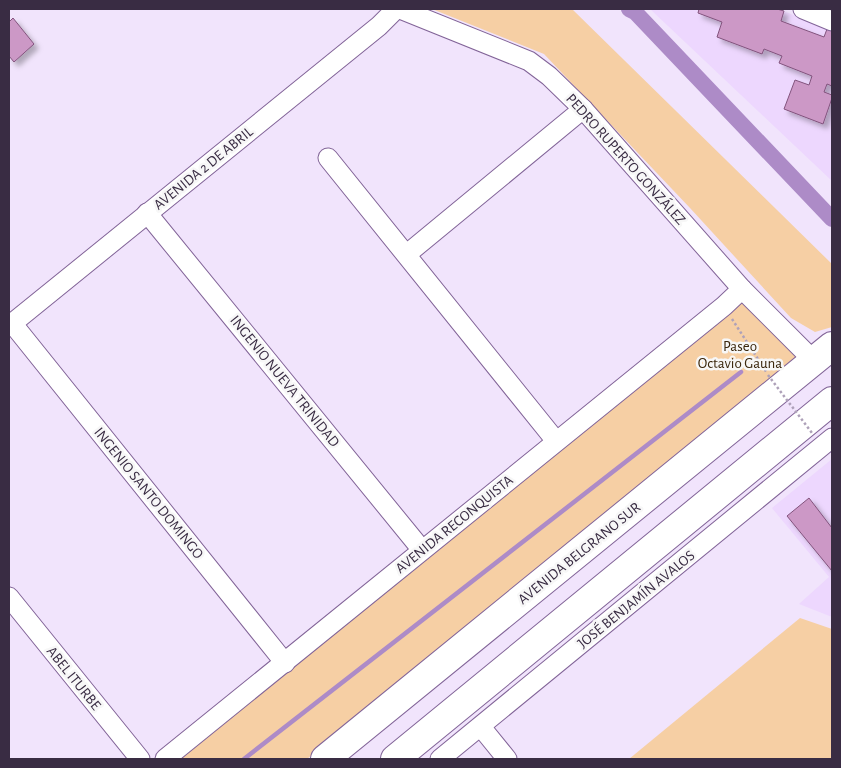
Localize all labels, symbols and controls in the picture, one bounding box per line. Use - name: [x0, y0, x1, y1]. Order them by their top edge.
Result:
- street label: PEDRO RUPERTO GONZÁLEZ: [563, 90, 690, 228]
- street label: AVENIDA 2 DE ABRIL: [151, 123, 256, 213]
- street label: INGENIO NUEVA TRINIDAD: [227, 313, 342, 450]
- park label: Paseo Octavio Gauna: [698, 339, 782, 371]
- street label: INGENIO SANTO DOMINGO: [91, 425, 206, 562]
- street label: AVENIDA RECONQUISTA: [393, 472, 516, 576]
- street label: AVENIDA BELGRANO SUR: [515, 500, 643, 607]
- street label: JOSÉ BENJAMÍN AVALOS: [574, 546, 698, 651]
- street label: ABEL ITURBE: [44, 644, 104, 713]

